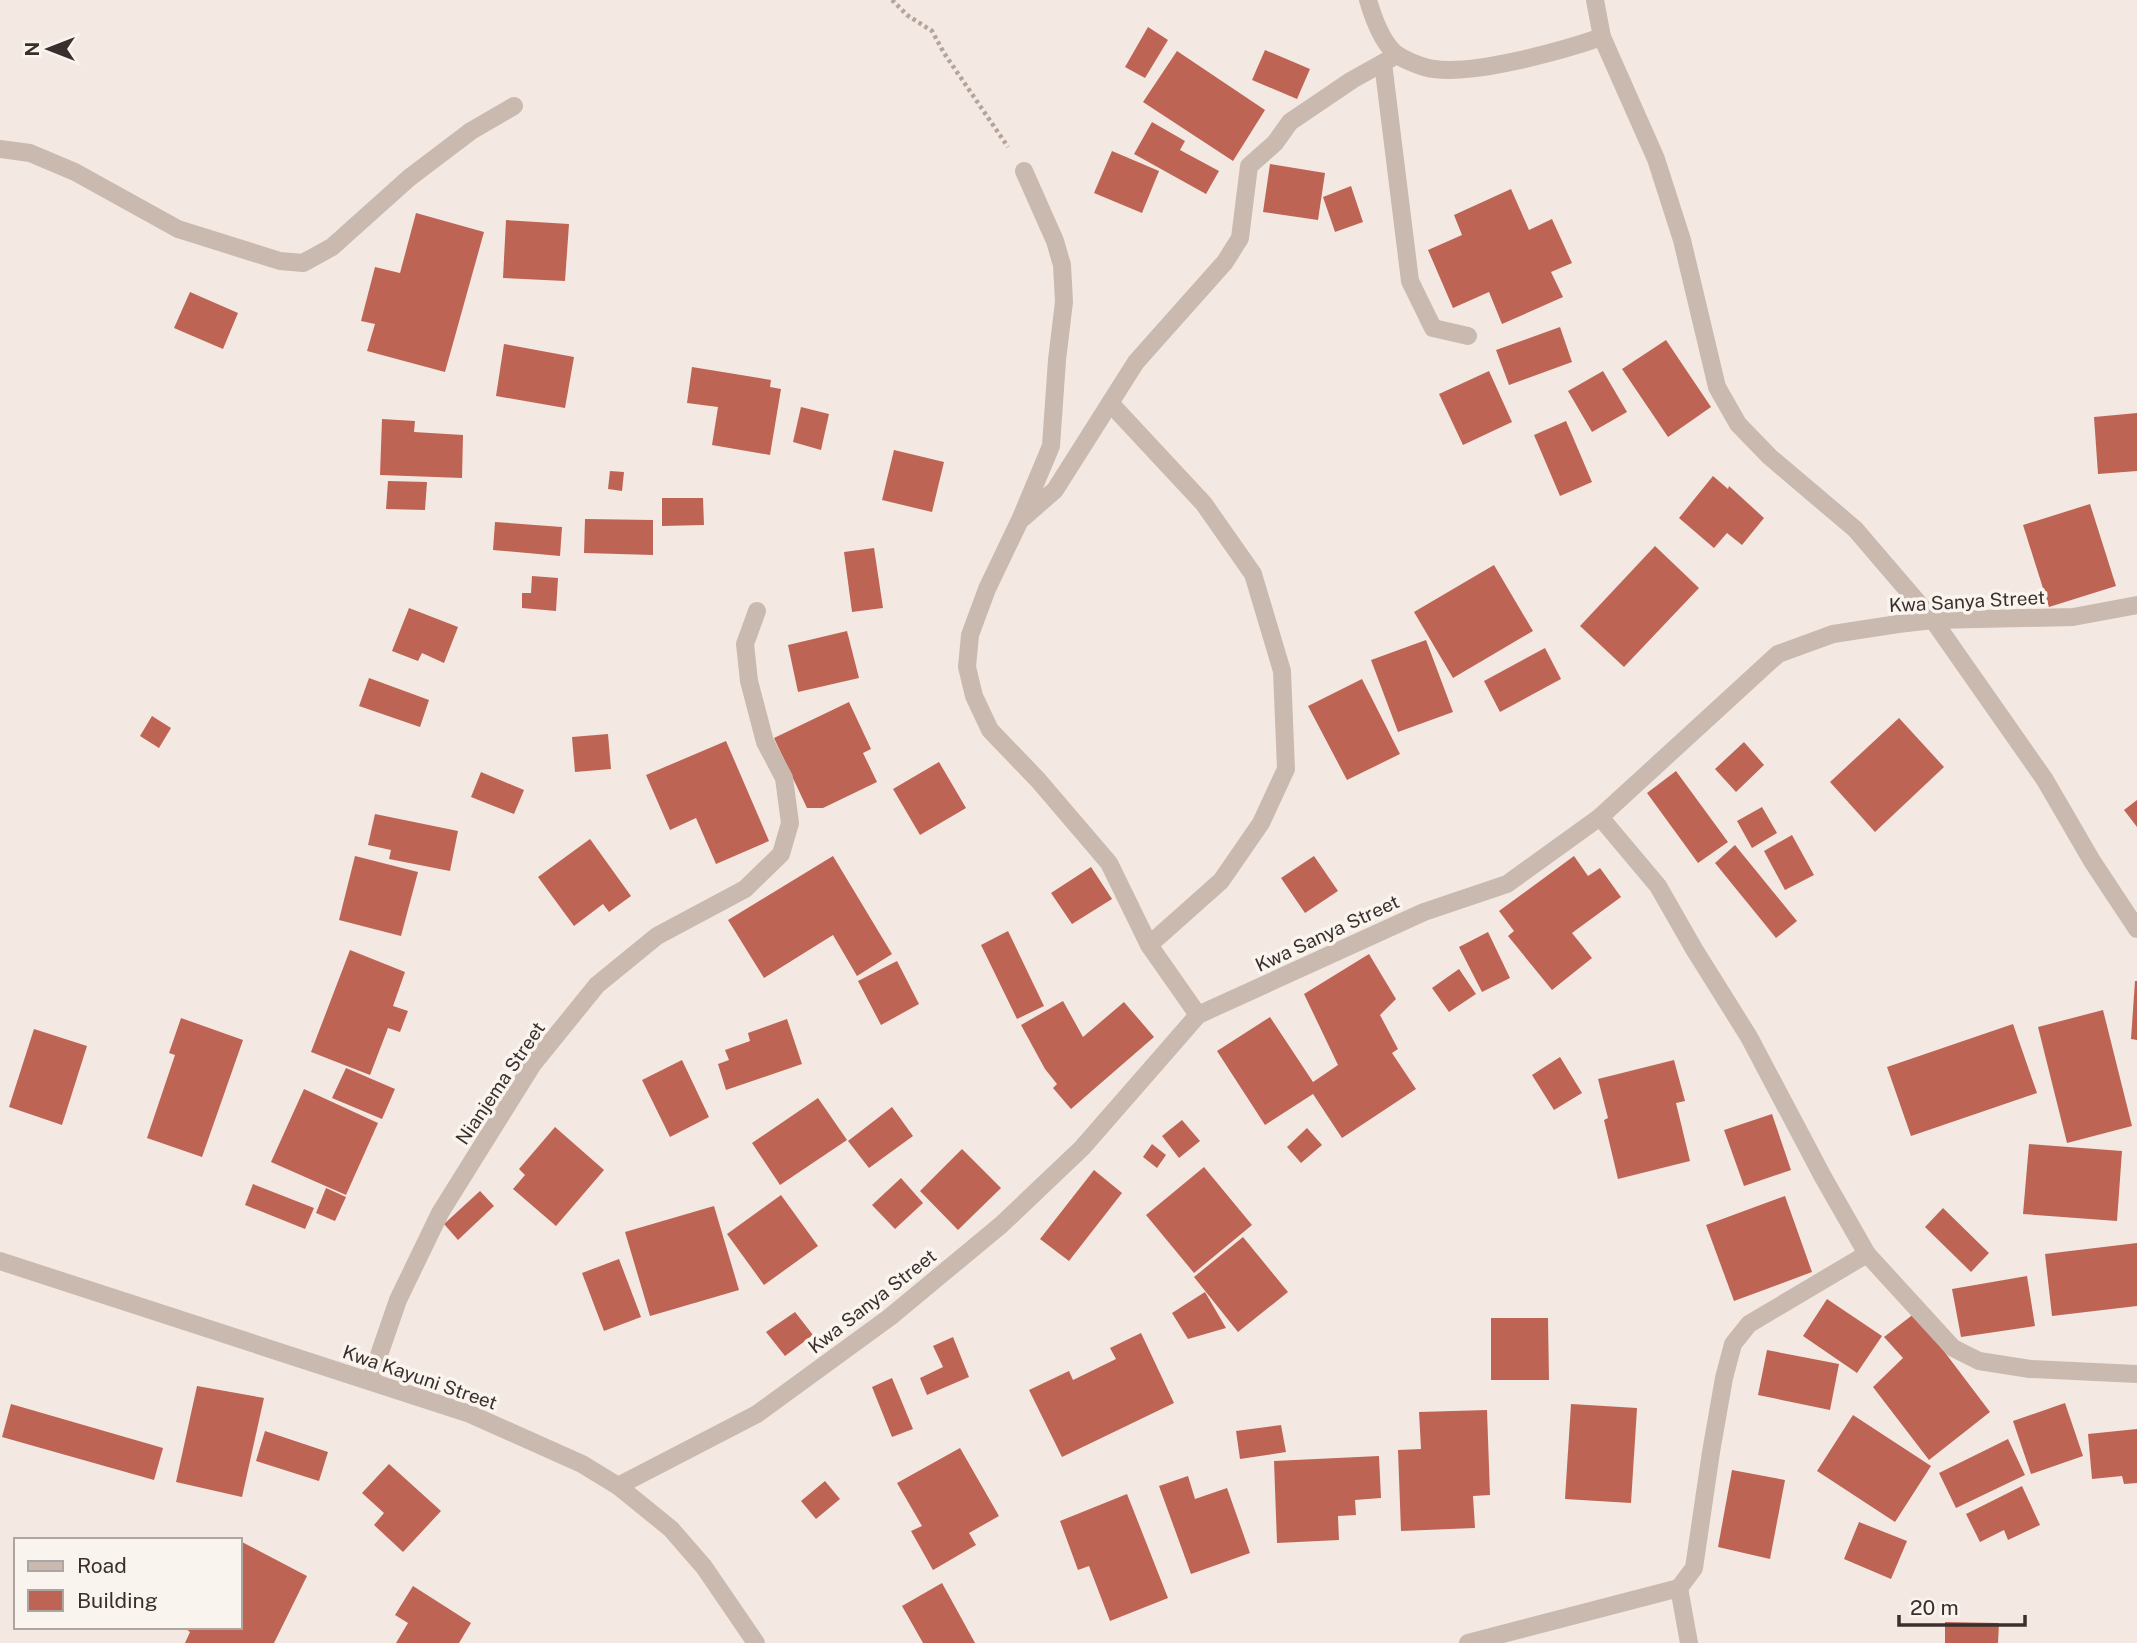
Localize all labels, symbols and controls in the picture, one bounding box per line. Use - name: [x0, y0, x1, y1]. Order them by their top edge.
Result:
- north arrow: [14, 14, 84, 84]
- text: N: [21, 42, 43, 56]
- street label: Kwa Sanya Street: [1888, 586, 2046, 616]
- street label: Kwa Sanya Street: [1252, 890, 1402, 976]
- street label: Nianjema Street: [451, 1017, 549, 1149]
- street label: Kwa Sanya Street: [804, 1244, 940, 1358]
- street label: Kwa Kayuni Street: [340, 1340, 500, 1414]
- legend: [14, 1538, 242, 1629]
- text: Road: [77, 1553, 127, 1578]
- scale bar: [1899, 1584, 2025, 1628]
- text: Building: [77, 1588, 158, 1613]
- text: 20 m: [1910, 1595, 1959, 1620]

